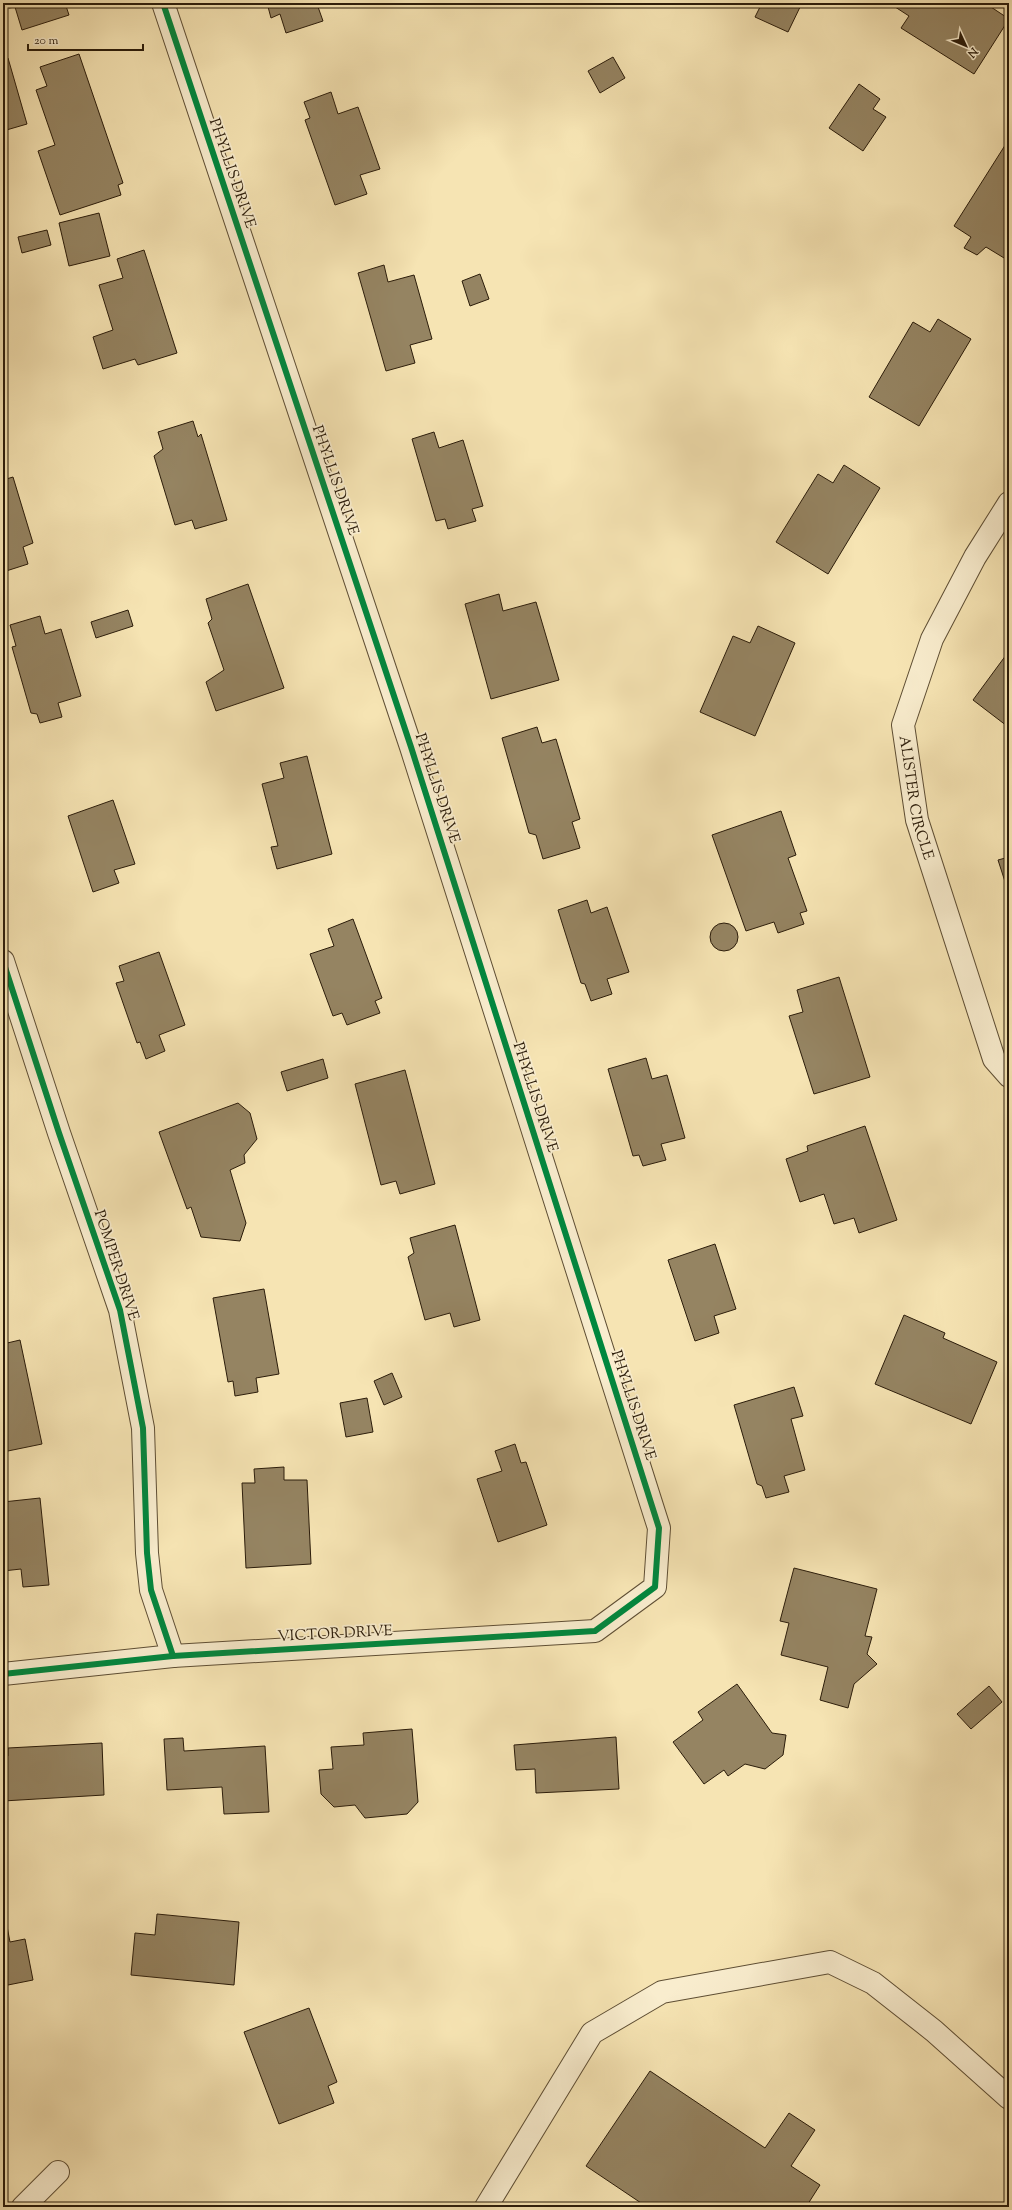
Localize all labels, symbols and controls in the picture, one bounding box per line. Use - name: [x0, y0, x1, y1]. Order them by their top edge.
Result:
- scale bar: [28, 26, 143, 52]
- north arrow: [946, 26, 986, 66]
- text: 20 m: [34, 32, 59, 50]
- text: N: [964, 43, 982, 61]
- street label: PHYLLIS DRIVE: [203, 116, 260, 231]
- street label: PHYLLIS DRIVE: [306, 423, 363, 538]
- street label: PHYLLIS DRIVE: [409, 731, 464, 846]
- street label: ALISTER CIRCLE: [893, 734, 938, 863]
- street label: PHYLLIS DRIVE: [507, 1040, 562, 1155]
- street label: POMPER DRIVE: [88, 1208, 143, 1323]
- street label: PHYLLIS DRIVE: [605, 1348, 660, 1463]
- street label: VICTOR DRIVE: [277, 1621, 393, 1648]

